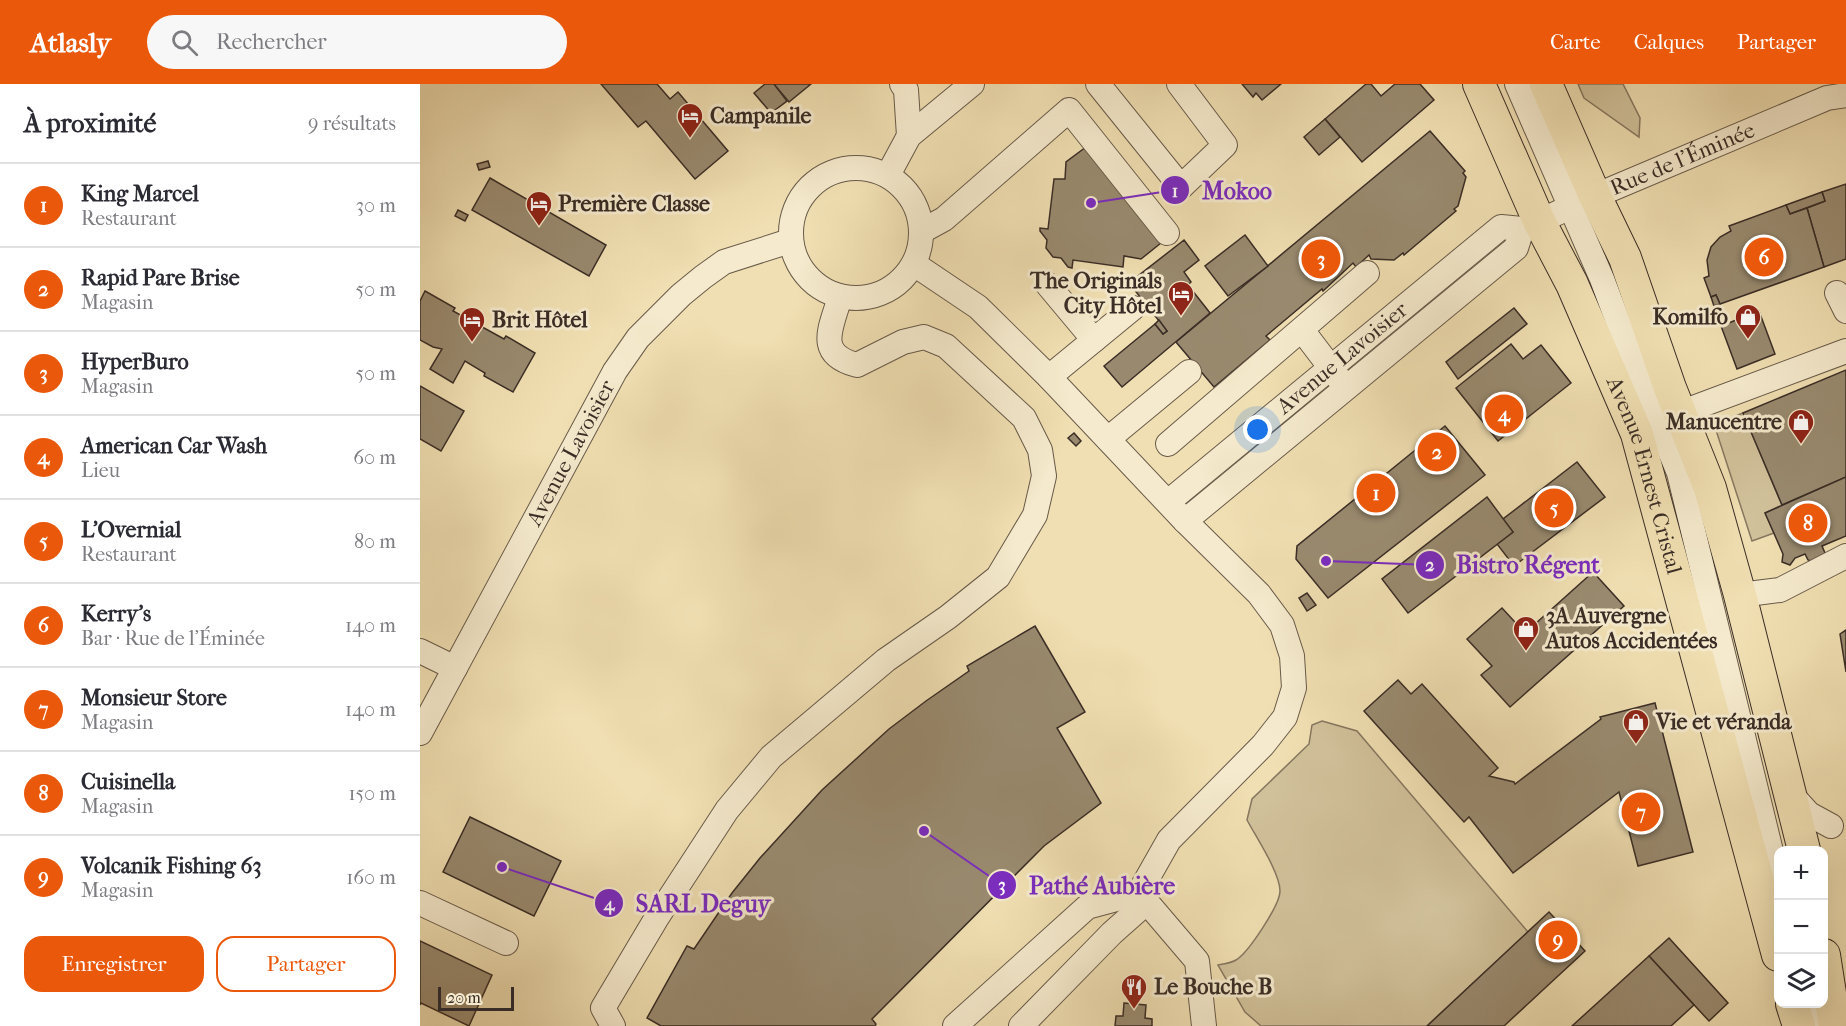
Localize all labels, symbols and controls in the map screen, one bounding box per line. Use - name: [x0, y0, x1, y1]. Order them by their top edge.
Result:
- search box: [147, 15, 567, 69]
- text: Atlasly: [30, 26, 111, 59]
- icon: search: [168, 26, 201, 59]
- text: Rechercher: [216, 29, 327, 55]
- text: Carte: [1550, 30, 1601, 54]
- text: Calques: [1634, 30, 1704, 54]
- text: Partager: [1737, 30, 1816, 54]
- hotel icon: Campanile: [675, 101, 705, 139]
- place label: Campanile: [710, 103, 812, 129]
- text: À proximité: [24, 108, 156, 139]
- text: 9 résultats: [308, 112, 396, 135]
- street label: Rue de l'Éminée: [1606, 117, 1759, 201]
- callout: Mokoo: [1160, 169, 1284, 211]
- text: Mokoo: [1202, 177, 1272, 205]
- text: King Marcel: [81, 181, 199, 207]
- text: 1: [1172, 181, 1178, 202]
- hotel icon: Première Classe: [524, 189, 554, 227]
- place label: Première Classe: [558, 191, 710, 217]
- text: 1: [40, 194, 47, 217]
- text: 30 m: [356, 194, 396, 217]
- text: Restaurant: [81, 207, 177, 230]
- pin: 6: [1744, 234, 1784, 279]
- pin: 3: [1302, 236, 1340, 282]
- text: Rapid Pare Brise: [81, 265, 240, 291]
- place label: The Originals City Hôtel: [1029, 268, 1163, 319]
- text: 2: [38, 278, 49, 301]
- text: 50 m: [355, 278, 396, 301]
- hotel icon: The Originals City Hôtel: [1166, 279, 1196, 317]
- text: Magasin: [81, 291, 153, 314]
- street label: Avenue Lavoisier: [1271, 296, 1413, 420]
- shop icon: Komilfo: [1733, 302, 1763, 340]
- place label: Komilfo: [1652, 304, 1728, 330]
- hotel icon: Brit Hôtel: [457, 305, 487, 343]
- place label: Brit Hôtel: [492, 307, 588, 333]
- text: HyperBuro: [81, 349, 189, 375]
- text: 3: [39, 362, 48, 385]
- text: 50 m: [355, 362, 396, 385]
- street label: Avenue Ernest Cristal: [1600, 372, 1687, 577]
- text: Magasin: [81, 375, 153, 398]
- street label: Avenue Lavoisier: [521, 375, 621, 531]
- pin: 4: [1484, 392, 1524, 436]
- shop icon: Manucentre: [1786, 407, 1816, 445]
- place label: Manucentre: [1665, 409, 1782, 435]
- your location: [1243, 415, 1272, 444]
- pin: 2: [1418, 430, 1456, 475]
- text: American Car Wash: [81, 433, 267, 459]
- text: 4: [38, 446, 49, 469]
- text: 60 m: [353, 446, 396, 469]
- text: Lieu: [81, 459, 120, 482]
- pin: 1: [1356, 470, 1396, 516]
- pin: 5: [1534, 486, 1574, 530]
- pin: 8: [1788, 500, 1828, 546]
- text: L'Overnial: [81, 517, 181, 543]
- text: 5: [39, 530, 48, 553]
- text: 80 m: [354, 530, 396, 553]
- text: Restaurant: [81, 543, 177, 566]
- callout: Bistro Régent: [1415, 544, 1612, 586]
- text: Bistro Régent: [1456, 551, 1600, 579]
- text: 2: [1425, 555, 1435, 576]
- text: Kerry's: [81, 601, 151, 627]
- place label: 3A Auvergne Autos Accidentées: [1544, 603, 1718, 654]
- text: 6: [38, 614, 49, 637]
- text: 140 m: [345, 614, 396, 637]
- shop icon: 3A Auvergne Autos Accidentées: [1511, 614, 1541, 652]
- text: Bar · Rue de l'Éminée: [81, 627, 265, 650]
- text: Monsieur Store: [81, 685, 227, 711]
- text: 7: [39, 698, 48, 721]
- text: 140 m: [345, 698, 396, 721]
- shop icon: Vie et véranda: [1621, 707, 1651, 745]
- place label: Vie et véranda: [1655, 709, 1792, 735]
- text: Magasin: [81, 711, 153, 734]
- text: Cuisinella: [81, 769, 175, 795]
- text: 8: [38, 782, 49, 805]
- text: 150 m: [348, 782, 396, 805]
- pin: 7: [1622, 790, 1660, 834]
- text: Magasin: [81, 795, 153, 818]
- map controls: [1774, 846, 1828, 1008]
- button: +: [1774, 846, 1828, 900]
- text: Volcanik Fishing 63: [81, 853, 262, 879]
- callout: Pathé Aubière: [987, 864, 1187, 906]
- text: 9: [38, 866, 49, 889]
- text: 160 m: [346, 866, 396, 889]
- text: Pathé Aubière: [1029, 872, 1175, 900]
- text: 3: [998, 875, 1006, 896]
- text: Magasin: [81, 879, 153, 902]
- callout: SARL Deguy: [594, 882, 782, 924]
- text: SARL Deguy: [636, 890, 771, 918]
- text: 4: [603, 894, 616, 915]
- button: −: [1774, 900, 1828, 954]
- pin: 9: [1538, 918, 1578, 962]
- button: Enregistrer: [24, 936, 204, 992]
- button: Partager: [216, 936, 396, 992]
- button: layers: [1774, 954, 1828, 1008]
- restaurant icon: Le Bouche B: [1119, 972, 1149, 1010]
- place label: Le Bouche B: [1154, 974, 1272, 1000]
- scale bar: [438, 984, 514, 1012]
- text: 20 m: [447, 988, 481, 1007]

